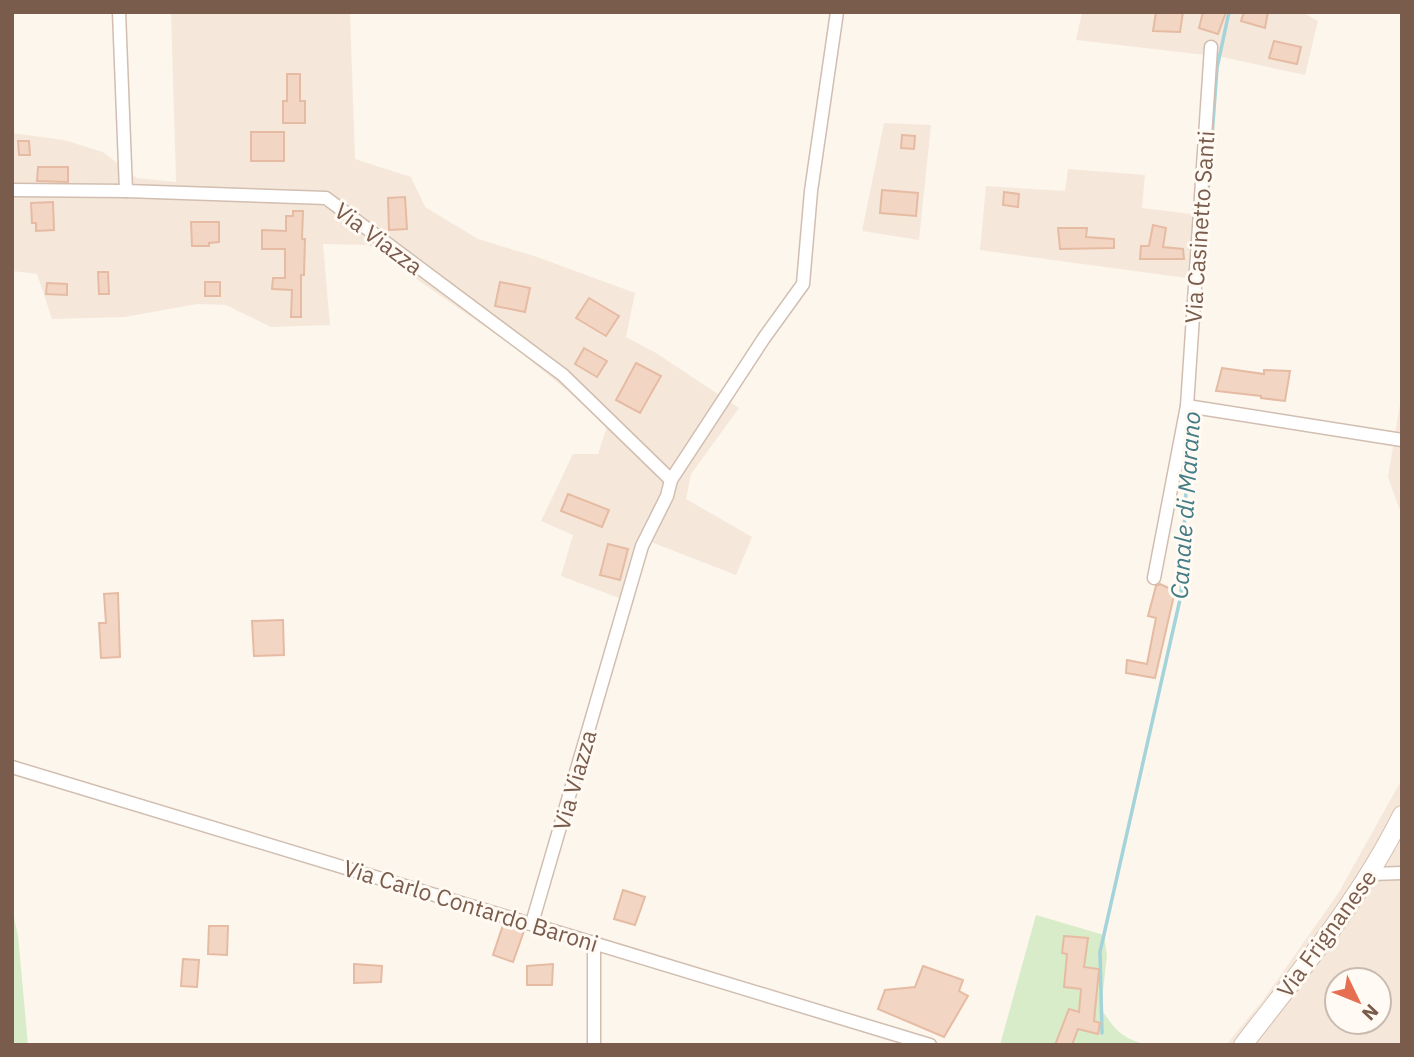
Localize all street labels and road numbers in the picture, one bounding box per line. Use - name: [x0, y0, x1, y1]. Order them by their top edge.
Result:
- street label: Via Casinetto Santi: [1177, 130, 1221, 324]
- street label: Via Viazza: [329, 195, 429, 281]
- street label: Via Viazza: [545, 726, 603, 834]
- street label: Via Carlo Contardo Baroni: [340, 852, 602, 958]
- street label: Via Frignanese: [1269, 863, 1383, 1003]

